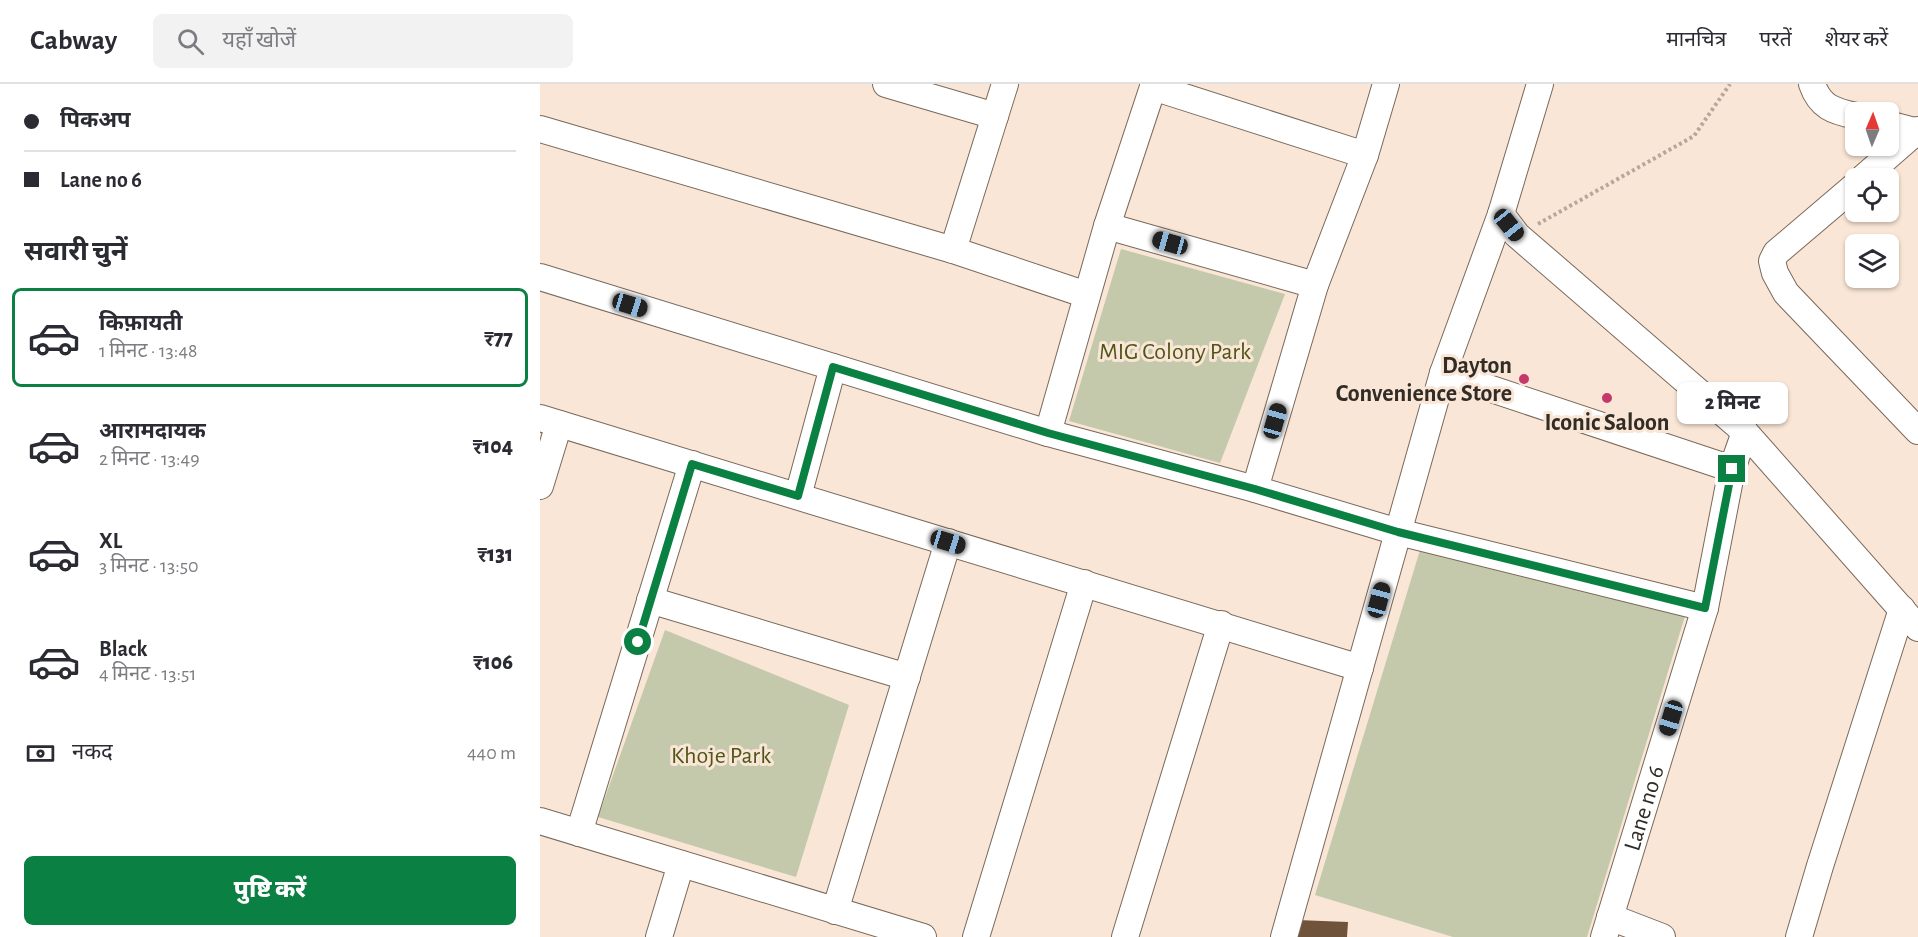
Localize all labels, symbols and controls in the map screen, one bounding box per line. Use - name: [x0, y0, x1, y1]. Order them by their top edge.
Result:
- search box: [153, 14, 573, 68]
- icon: search: [174, 25, 207, 58]
- text: Cabway: [30, 27, 117, 55]
- text: यहाँ खोजें: [222, 29, 296, 51]
- text: मानचित्र: [1666, 29, 1726, 50]
- text: परतें: [1759, 29, 1792, 50]
- text: शेयर करें: [1825, 29, 1888, 50]
- north arrow: [1845, 102, 1899, 156]
- map controls: [1845, 102, 1899, 288]
- text: पिकअप: [60, 109, 131, 131]
- button: locate: [1845, 168, 1899, 222]
- text: Lane no 6: [60, 169, 142, 191]
- car: [1491, 205, 1527, 245]
- car: [1150, 229, 1190, 257]
- button: layers: [1845, 234, 1899, 288]
- text: सवारी चुनें: [24, 238, 127, 265]
- car: [610, 291, 650, 319]
- icon: car: [27, 311, 81, 365]
- text: किफ़ायती: [99, 312, 183, 334]
- text: ₹77: [484, 327, 513, 349]
- park label: MIG Colony Park: [1099, 340, 1251, 364]
- text: 1 मिनट · 13:48: [99, 341, 197, 361]
- place label: Dayton Convenience Store: [1336, 354, 1512, 406]
- marker: Dayton Convenience Store: [1517, 372, 1531, 386]
- callout: 2 मिनट: [1676, 382, 1788, 424]
- marker: Iconic Saloon: [1600, 391, 1614, 405]
- text: 2 मिनट: [1705, 393, 1760, 413]
- car: [1261, 401, 1289, 441]
- place label: Iconic Saloon: [1544, 411, 1670, 435]
- icon: car: [27, 419, 81, 473]
- text: आरामदायक: [99, 420, 206, 442]
- text: ₹104: [473, 435, 513, 457]
- text: 2 मिनट · 13:49: [99, 449, 200, 469]
- route end: [1718, 455, 1745, 482]
- icon: car: [27, 527, 81, 581]
- car: [928, 528, 968, 556]
- text: XL: [99, 530, 122, 552]
- text: ₹131: [478, 543, 513, 565]
- text: 3 मिनट · 13:50: [99, 556, 199, 576]
- car: [1366, 580, 1392, 620]
- route start: [624, 628, 651, 655]
- icon: car: [27, 635, 81, 689]
- text: Black: [99, 638, 147, 660]
- text: ₹106: [473, 651, 513, 673]
- text: 4 मिनट · 13:51: [99, 664, 196, 684]
- car: [1657, 698, 1685, 738]
- icon: cash: [24, 737, 57, 770]
- text: नकद: [72, 741, 113, 763]
- text: 440 m: [467, 743, 516, 763]
- park label: Khoje Park: [671, 744, 771, 768]
- street label: Lane no 6: [1620, 763, 1669, 854]
- button: पुष्टि करें: [24, 856, 516, 925]

